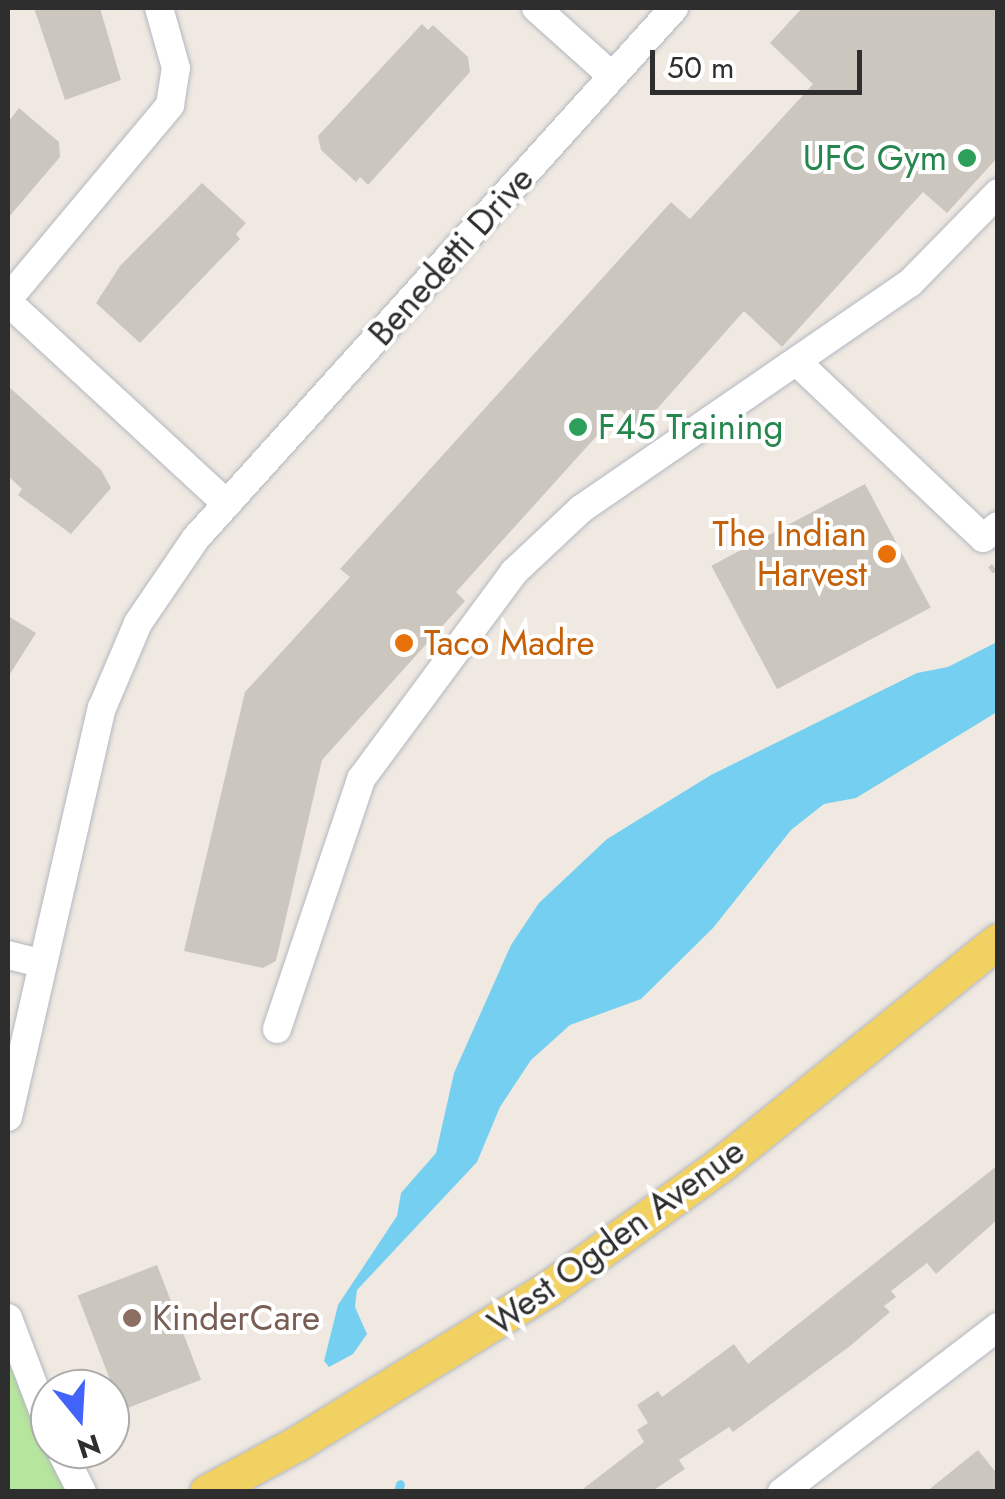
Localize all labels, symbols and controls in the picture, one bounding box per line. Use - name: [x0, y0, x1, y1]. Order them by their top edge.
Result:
- scale bar: [655, 30, 868, 92]
- text: 50 m: [667, 46, 734, 89]
- place label: UFC Gym: [803, 137, 947, 179]
- marker: UFC Gym: [956, 147, 978, 169]
- street label: Benedetti Drive: [360, 158, 542, 354]
- place label: F45 Training: [598, 406, 783, 448]
- marker: F45 Training: [567, 416, 589, 438]
- place label: The Indian Harvest: [713, 513, 867, 595]
- marker: The Indian Harvest: [876, 543, 898, 565]
- place label: Taco Madre: [424, 622, 595, 664]
- marker: Taco Madre: [393, 632, 415, 654]
- street label: West Ogden Avenue: [480, 1130, 752, 1344]
- place label: KinderCare: [152, 1297, 320, 1339]
- marker: KinderCare: [121, 1307, 143, 1329]
- north arrow: [30, 1369, 130, 1469]
- text: N: [72, 1423, 106, 1469]

